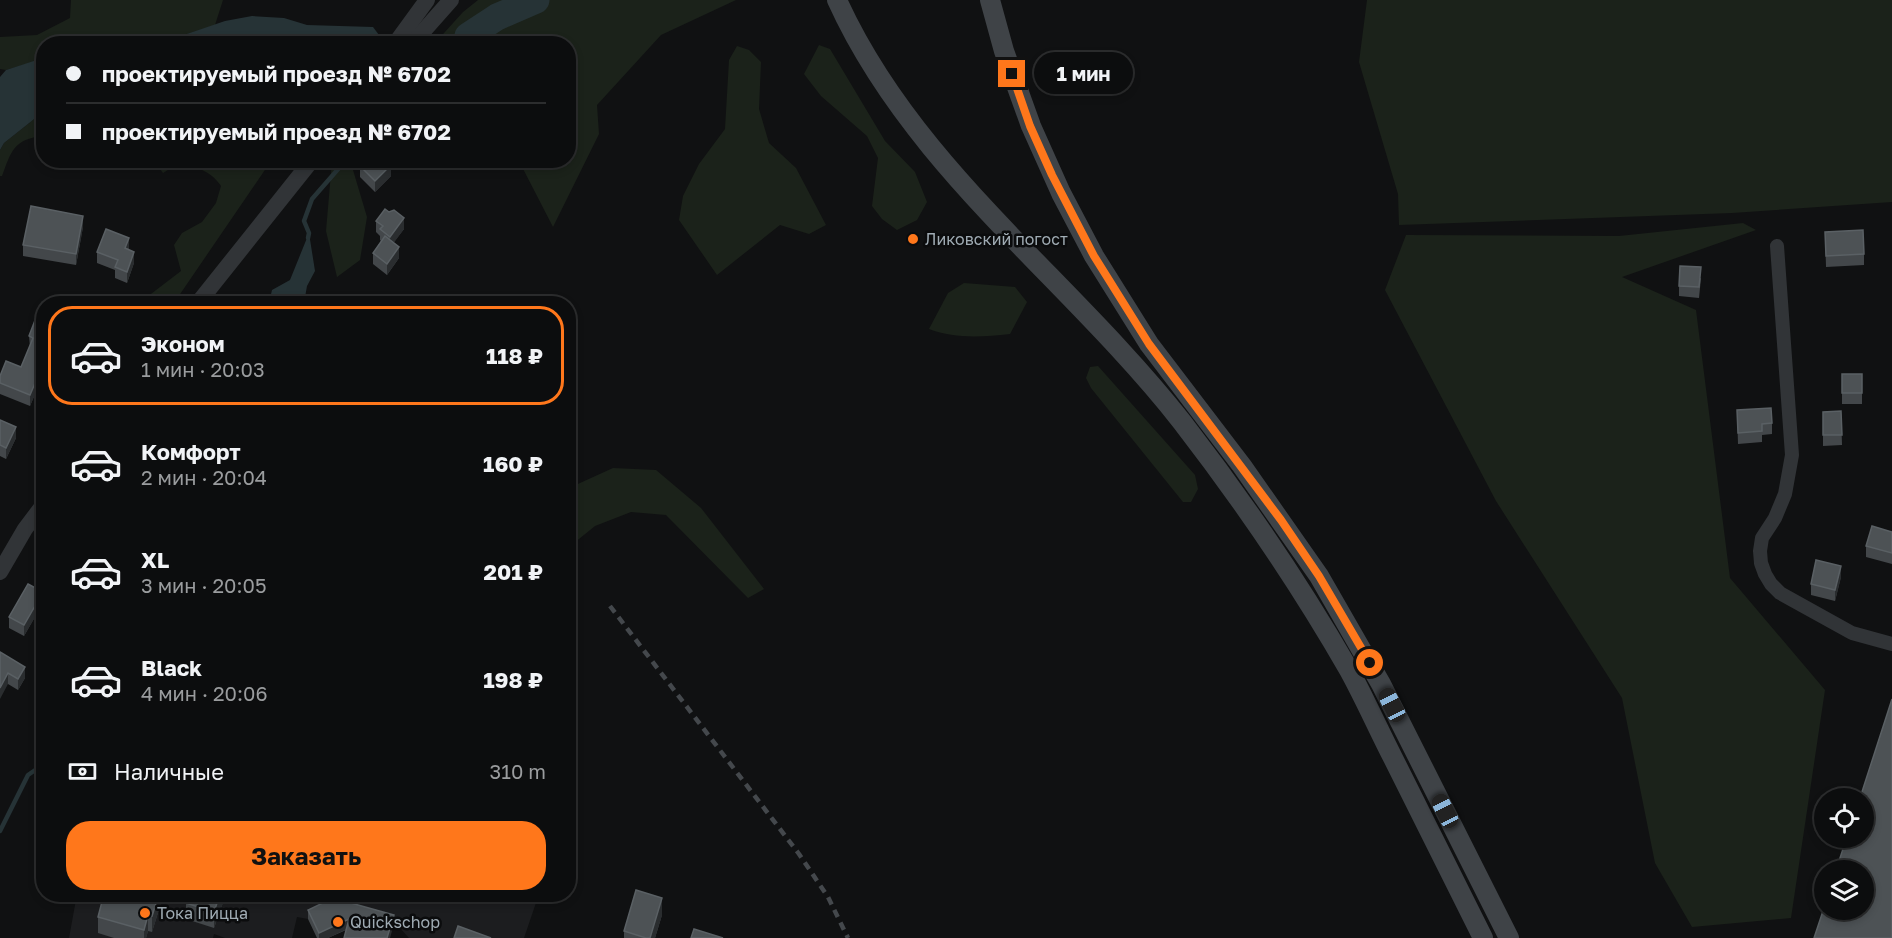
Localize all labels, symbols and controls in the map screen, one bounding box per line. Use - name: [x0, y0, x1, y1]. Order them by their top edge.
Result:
- callout: 1 мин: [1033, 53, 1132, 95]
- text: проектируемый проезд № 6702: [102, 60, 451, 87]
- route end: [998, 60, 1025, 87]
- text: 1 мин: [1056, 61, 1111, 85]
- text: проектируемый проезд № 6702: [102, 118, 451, 145]
- place label: Ликовский погост: [925, 229, 1068, 249]
- marker: Ликовский погост: [906, 232, 920, 246]
- icon: car: [69, 329, 123, 383]
- text: Эконом: [141, 330, 225, 357]
- text: 118 ₽: [486, 342, 543, 369]
- text: 1 мин · 20:03: [141, 357, 265, 381]
- icon: car: [69, 437, 123, 491]
- text: Комфорт: [141, 438, 241, 465]
- text: 160 ₽: [483, 450, 543, 477]
- text: 2 мин · 20:04: [141, 465, 267, 489]
- icon: car: [69, 545, 123, 599]
- text: XL: [141, 546, 169, 573]
- text: 201 ₽: [484, 558, 543, 585]
- text: 3 мин · 20:05: [141, 573, 267, 597]
- route start: [1356, 649, 1383, 676]
- icon: car: [69, 653, 123, 707]
- text: Black: [141, 654, 202, 681]
- text: 198 ₽: [483, 666, 543, 693]
- text: 4 мин · 20:06: [141, 681, 268, 705]
- car: [1376, 685, 1408, 725]
- icon: cash: [66, 755, 99, 788]
- text: Наличные: [114, 758, 224, 785]
- text: 310 m: [490, 759, 546, 783]
- map controls: [1814, 788, 1874, 920]
- button: locate: [1814, 788, 1874, 848]
- car: [1429, 791, 1461, 831]
- button: Заказать: [66, 821, 546, 890]
- button: layers: [1814, 860, 1874, 920]
- place label: Тока Пицца: [157, 903, 248, 923]
- marker: Тока Пицца: [138, 906, 152, 920]
- place label: Quickschop: [350, 912, 440, 932]
- marker: Quickschop: [331, 915, 345, 929]

